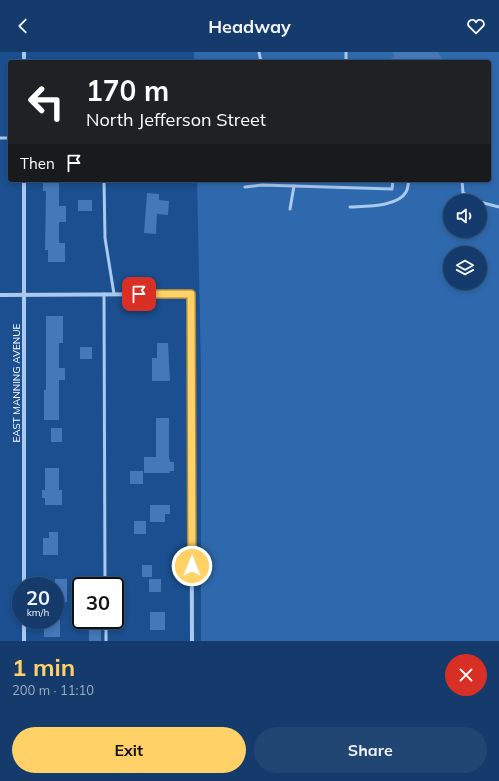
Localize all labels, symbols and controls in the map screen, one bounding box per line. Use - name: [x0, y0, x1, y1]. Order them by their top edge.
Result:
- icon: back: [12, 15, 34, 37]
- text: Headway: [208, 15, 291, 38]
- icon: heart: [465, 15, 487, 37]
- text: 170 m: [86, 73, 169, 108]
- icon: left: [20, 76, 72, 128]
- text: North Jefferson Street: [86, 108, 266, 131]
- icon: arrive: [63, 152, 85, 174]
- text: Then: [20, 154, 55, 173]
- map controls: [443, 194, 487, 290]
- button: sound: [443, 194, 487, 238]
- button: layers: [443, 246, 487, 290]
- pin: [122, 277, 156, 311]
- icon: arrive: [128, 283, 150, 305]
- street label: EAST MANNING AVENUE: [10, 323, 23, 442]
- position arrow: [171, 545, 213, 587]
- speed limit sign: 30: [72, 577, 124, 629]
- text: 20: [26, 585, 50, 610]
- text: km/h: [27, 606, 49, 619]
- text: 1 min: [12, 652, 75, 682]
- button: close: [445, 654, 487, 696]
- text: 200 m · 11:10: [12, 682, 94, 698]
- button: Exit: [12, 727, 246, 773]
- button: Share: [254, 727, 487, 773]

